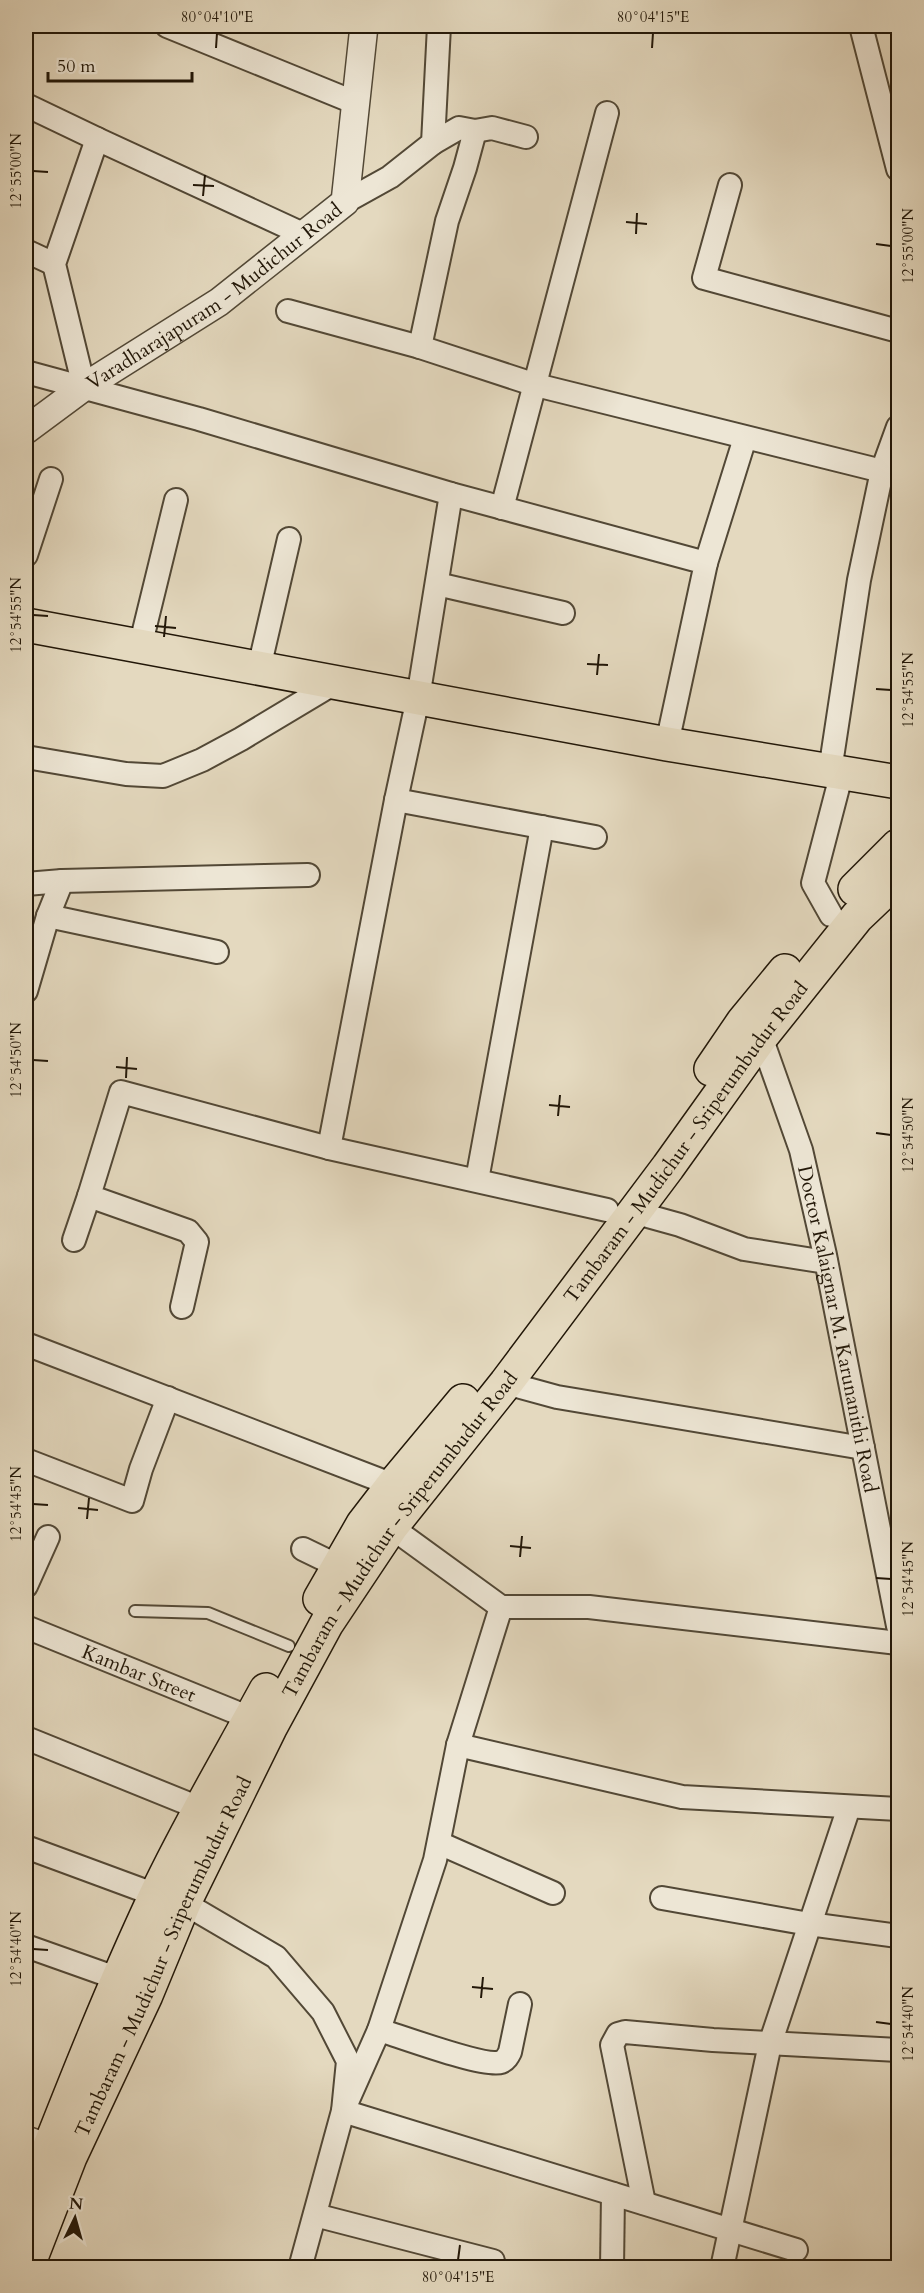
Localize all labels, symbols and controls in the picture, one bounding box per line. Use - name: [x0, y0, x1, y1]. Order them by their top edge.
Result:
- text: 80°04'10"E: [181, 7, 253, 27]
- text: 80°04'15"E: [617, 7, 689, 27]
- scale bar: [48, 45, 192, 83]
- text: 50 m: [57, 54, 96, 79]
- text: 12°55'00"N: [6, 133, 26, 209]
- street label: Varadharajapuram - Mudichur Road: [81, 196, 348, 396]
- text: 12°55'00"N: [898, 208, 918, 284]
- text: 12°54'55"N: [6, 577, 26, 653]
- text: 12°54'55"N: [898, 652, 918, 728]
- street label: Tambaram - Mudichur - Sriperumbudur Road: [558, 976, 814, 1309]
- text: 12°54'50"N: [6, 1022, 26, 1098]
- text: 12°54'50"N: [898, 1097, 918, 1173]
- street label: Doctor Kalaignar M. Karunanithi Road: [791, 1163, 884, 1495]
- street label: Tambaram - Mudichur - Sriperumbudur Road: [276, 1366, 524, 1703]
- text: 12°54'45"N: [6, 1466, 26, 1542]
- text: 12°54'45"N: [898, 1541, 918, 1617]
- street label: Kambar Street: [78, 1638, 200, 1709]
- street label: Tambaram - Mudichur - Sriperumbudur Road: [68, 1772, 258, 2141]
- text: 12°54'40"N: [6, 1911, 26, 1987]
- text: 12°54'40"N: [898, 1986, 918, 2062]
- north arrow: [45, 2188, 105, 2248]
- text: N: [68, 2192, 84, 2216]
- text: 80°04'15"E: [422, 2267, 494, 2287]

